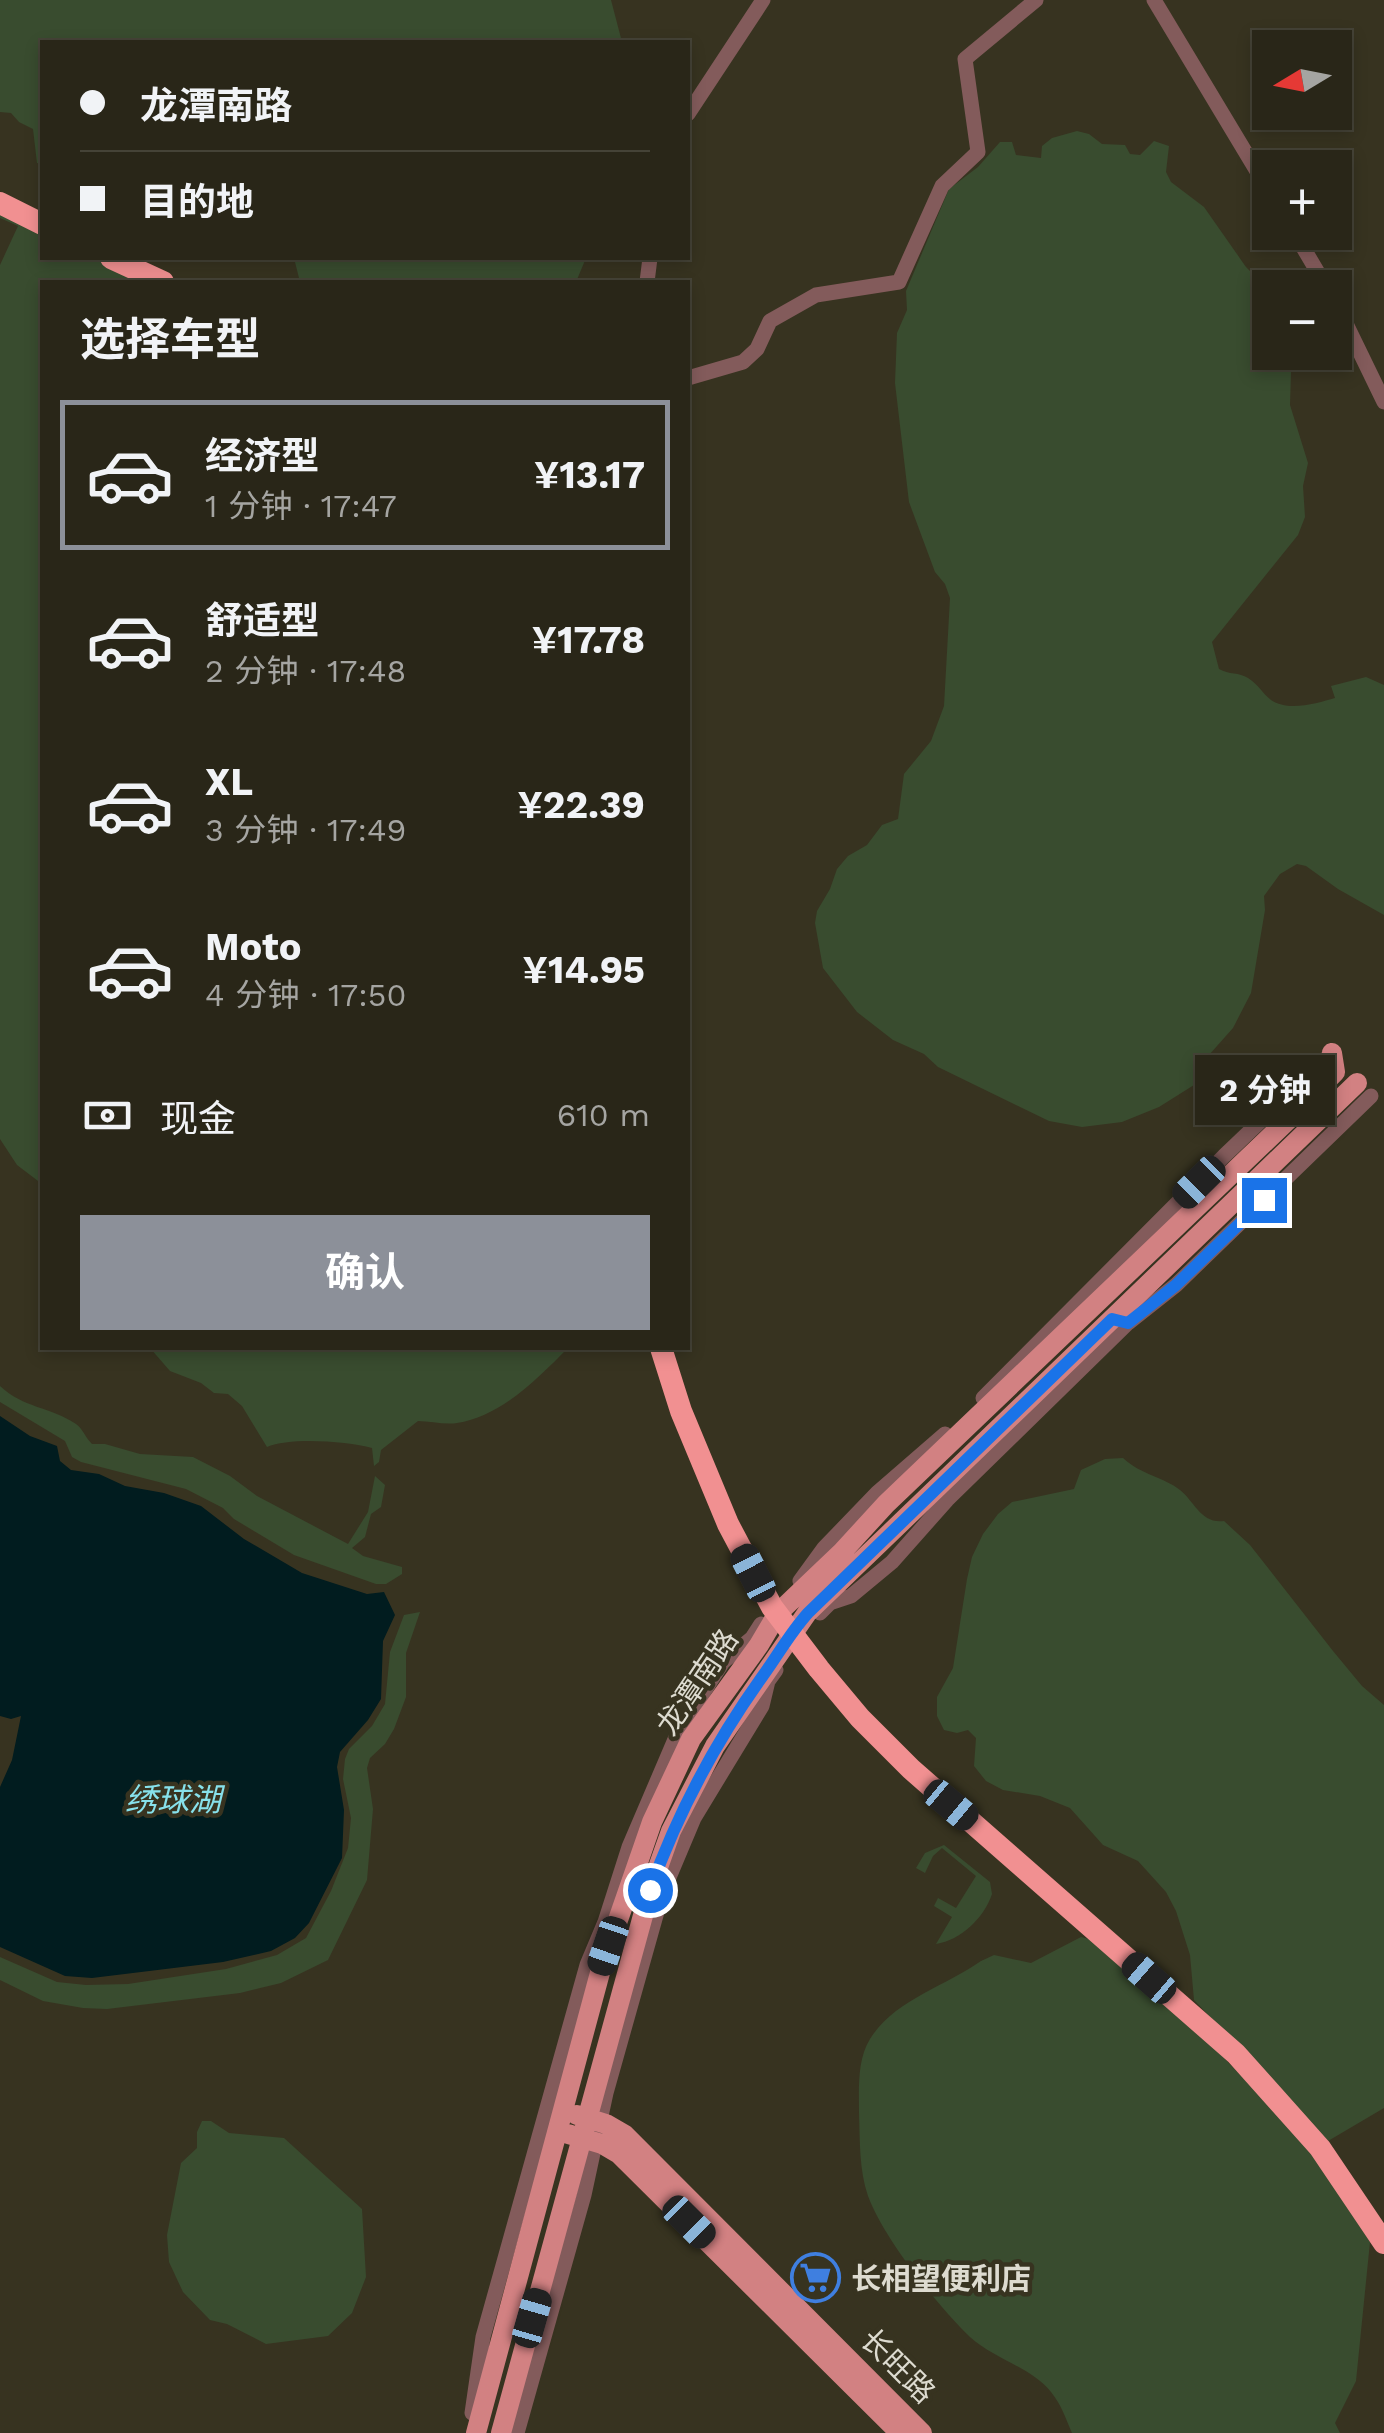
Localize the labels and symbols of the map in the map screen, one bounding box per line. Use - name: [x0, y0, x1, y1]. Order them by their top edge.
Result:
- north arrow: [1252, 30, 1352, 130]
- callout: 2 分钟: [1194, 1055, 1334, 1125]
- car: [1167, 1150, 1231, 1214]
- route end: [1242, 1178, 1287, 1223]
- car: [726, 1539, 780, 1607]
- street label: 龙潭南路: [649, 1622, 745, 1742]
- car: [918, 1774, 984, 1836]
- water label: 绣球湖: [125, 1781, 226, 1819]
- route start: [628, 1868, 673, 1913]
- car: [584, 1913, 632, 1979]
- car: [1117, 1947, 1181, 2009]
- car: [657, 2190, 721, 2254]
- supermarket icon: 长相望便利店: [790, 2252, 842, 2304]
- place label: 长相望便利店: [851, 2261, 1031, 2296]
- car: [509, 2285, 555, 2351]
- street label: 长旺路: [854, 2322, 942, 2410]

